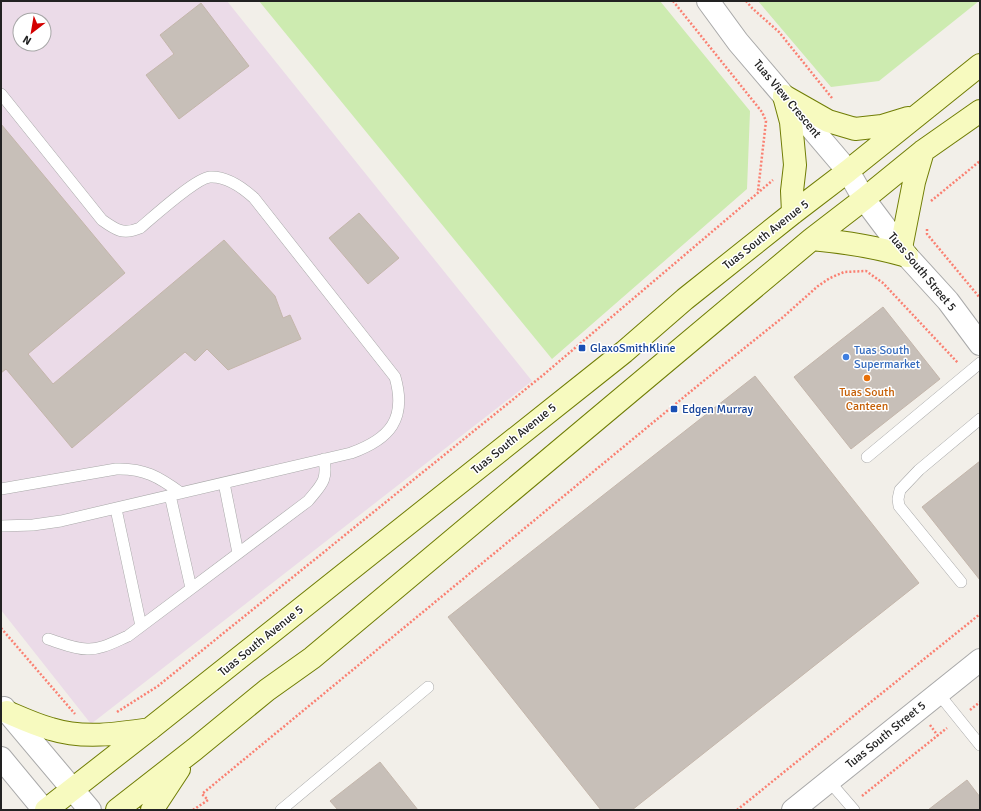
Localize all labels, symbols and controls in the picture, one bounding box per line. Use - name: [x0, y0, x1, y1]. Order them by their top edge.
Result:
- north arrow: [12, 12, 52, 52]
- text: N: [20, 33, 34, 48]
- street label: Tuas View Crescent: [750, 57, 824, 141]
- street label: Tuas South Avenue 5: [720, 197, 812, 273]
- street label: Tuas South Street 5: [885, 229, 959, 315]
- place label: GlaxoSmithKline: [590, 341, 675, 356]
- marker: GlaxoSmithKline: [577, 343, 587, 353]
- place label: Tuas South Supermarket: [854, 343, 920, 372]
- marker: Tuas South Supermarket: [841, 352, 851, 362]
- marker: Tuas South Canteen: [862, 373, 872, 383]
- place label: Tuas South Canteen: [839, 385, 895, 414]
- street label: Tuas South Avenue 5: [468, 400, 560, 478]
- place label: Edgen Murray: [682, 402, 753, 417]
- marker: Edgen Murray: [669, 404, 679, 414]
- street label: Tuas South Avenue 5: [215, 602, 307, 680]
- street label: Tuas South Street 5: [843, 698, 929, 772]

